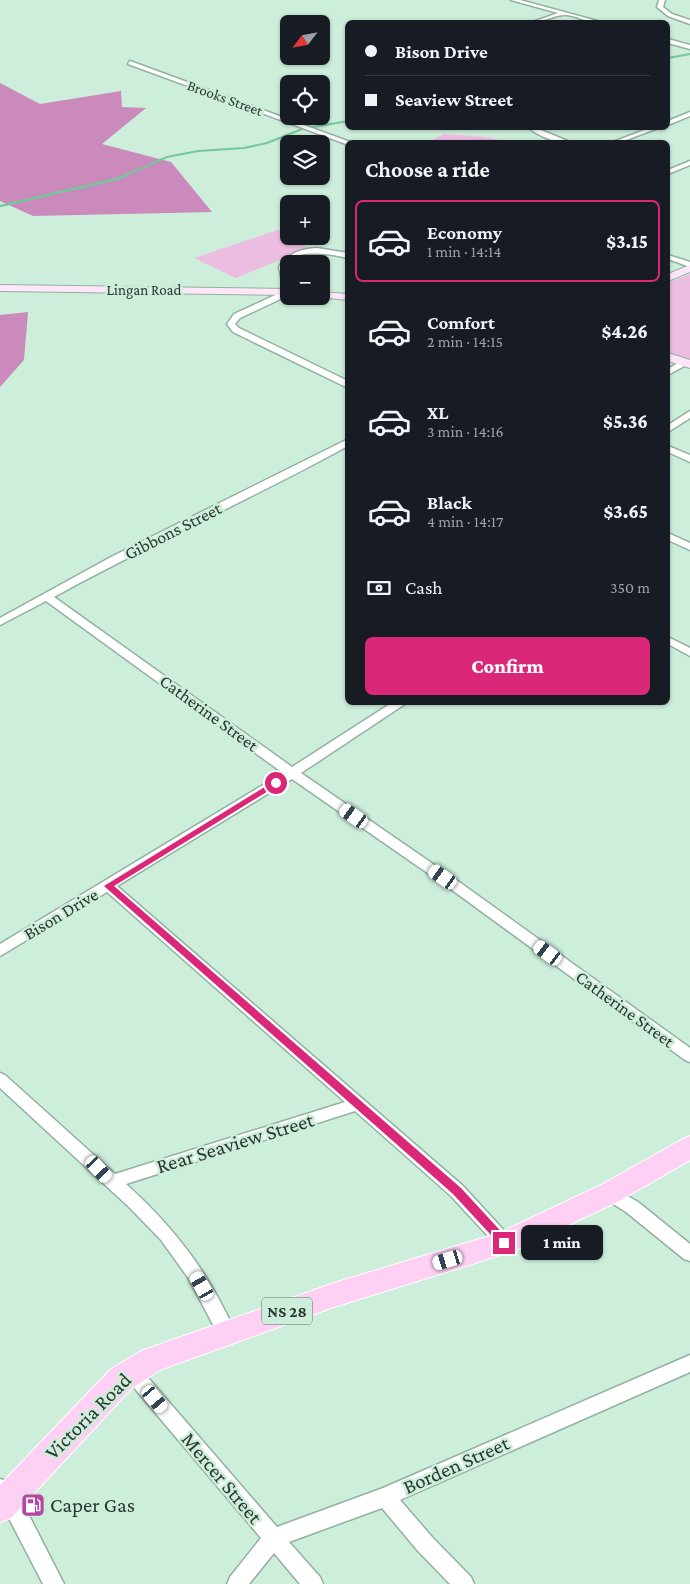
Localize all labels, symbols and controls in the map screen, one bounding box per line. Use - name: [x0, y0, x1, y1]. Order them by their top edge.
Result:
- north arrow: [280, 15, 330, 65]
- map controls: [280, 15, 330, 305]
- text: Bison Drive: [395, 41, 488, 62]
- button: locate: [280, 75, 330, 125]
- street label: Brooks Street: [185, 77, 266, 119]
- text: Seaview Street: [395, 89, 513, 110]
- button: layers: [280, 135, 330, 185]
- text: Choose a ride: [365, 157, 490, 182]
- button: +: [280, 195, 330, 245]
- icon: car: [367, 219, 412, 264]
- text: Economy: [427, 222, 502, 243]
- text: $3.15: [606, 231, 648, 252]
- text: 1 min · 14:14: [427, 243, 501, 260]
- button: −: [280, 255, 330, 305]
- street label: Lingan Road: [107, 282, 182, 299]
- icon: car: [367, 309, 412, 354]
- text: Comfort: [427, 312, 495, 333]
- text: $4.26: [602, 321, 648, 342]
- text: 2 min · 14:15: [427, 333, 503, 350]
- icon: car: [367, 399, 412, 444]
- text: XL: [427, 402, 449, 423]
- text: $5.36: [603, 411, 648, 432]
- text: 3 min · 14:16: [427, 423, 504, 440]
- icon: car: [367, 489, 412, 534]
- text: Black: [427, 492, 472, 513]
- street label: Gibbons Street: [121, 498, 226, 564]
- text: $3.65: [604, 501, 648, 522]
- text: 4 min · 14:17: [427, 513, 503, 530]
- icon: cash: [365, 574, 393, 602]
- text: Cash: [405, 577, 443, 598]
- text: 350 m: [610, 579, 650, 596]
- button: Confirm: [365, 637, 650, 695]
- street label: Catherine Street: [156, 671, 263, 756]
- route start: [265, 772, 287, 794]
- car: [337, 801, 370, 831]
- car: [426, 862, 459, 892]
- street label: Bison Drive: [20, 884, 102, 944]
- car: [531, 938, 564, 968]
- street label: Catherine Street: [572, 967, 679, 1052]
- street label: Rear Seaview Street: [153, 1107, 318, 1178]
- car: [83, 1153, 114, 1185]
- callout: 1 min: [522, 1226, 604, 1260]
- route end: [493, 1232, 515, 1254]
- text: 1 min: [543, 1234, 581, 1251]
- car: [431, 1248, 464, 1272]
- car: [188, 1269, 215, 1303]
- road number: NS 28: [262, 1298, 312, 1324]
- street label: Victoria Road: [40, 1368, 136, 1464]
- car: [139, 1383, 170, 1415]
- street label: Mercer Street: [177, 1427, 268, 1529]
- street label: Borden Street: [399, 1431, 514, 1499]
- fuel station icon: Caper Gas: [20, 1492, 46, 1518]
- place label: Caper Gas: [50, 1493, 135, 1517]

